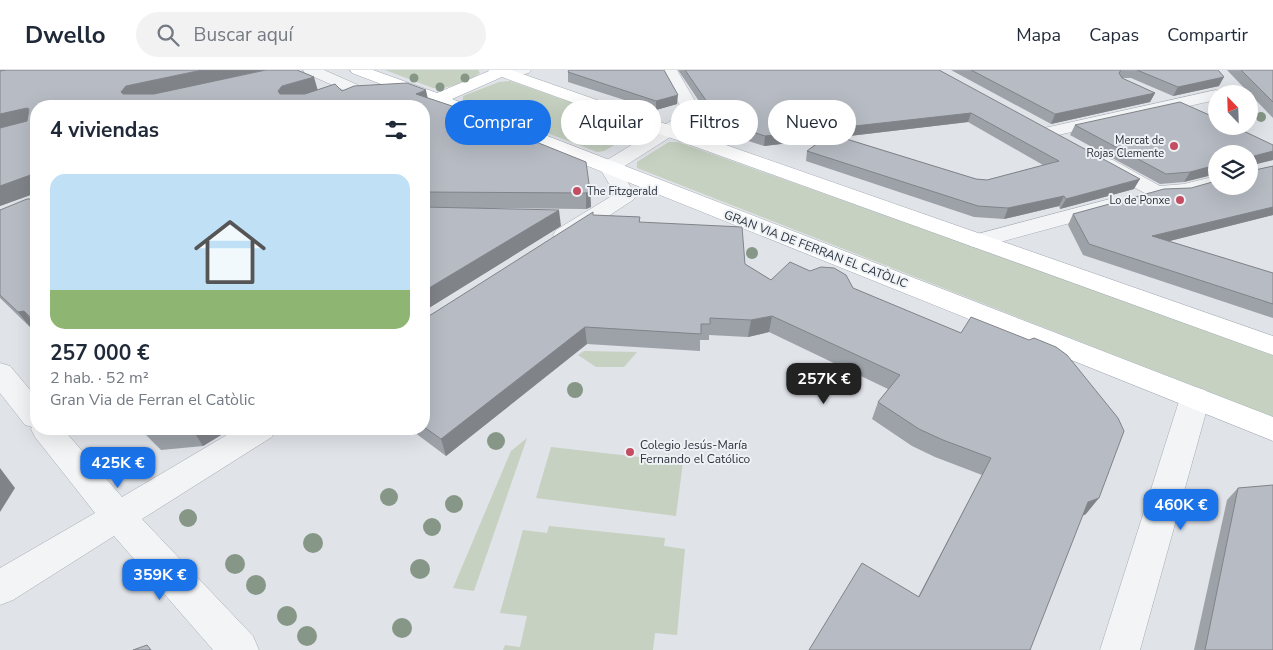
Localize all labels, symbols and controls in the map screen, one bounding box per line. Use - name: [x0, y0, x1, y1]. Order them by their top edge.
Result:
- search box: [136, 12, 486, 57]
- text: Dwello: [25, 19, 106, 51]
- icon: search: [154, 21, 182, 49]
- text: Buscar aquí: [194, 22, 293, 48]
- text: Mapa: [1016, 23, 1061, 47]
- text: Capas: [1089, 23, 1139, 47]
- text: Compartir: [1167, 23, 1248, 47]
- north arrow: [1208, 85, 1258, 135]
- map controls: [1208, 85, 1258, 195]
- chip: Comprar: [445, 100, 551, 145]
- chip: Alquilar: [561, 100, 661, 145]
- chip: Filtros: [671, 100, 758, 145]
- chip: Nuevo: [768, 100, 856, 145]
- text: 4 viviendas: [50, 116, 159, 144]
- icon: filters: [382, 116, 410, 144]
- place label: Mercat de Rojas Clemente: [1086, 133, 1164, 161]
- marker: Mercat de Rojas Clemente: [1168, 140, 1180, 152]
- button: layers: [1208, 145, 1258, 195]
- place label: The Fitzgerald: [587, 184, 658, 199]
- marker: The Fitzgerald: [571, 185, 583, 197]
- place label: Lo de Ponxe: [1109, 193, 1170, 208]
- marker: Lo de Ponxe: [1174, 194, 1186, 206]
- street label: GRAN VIA DE FERRAN EL CATÒLIC: [722, 206, 910, 292]
- icon: home: [185, 207, 275, 297]
- text: 257 000 €: [50, 339, 150, 367]
- pin: 257K €: [783, 362, 865, 405]
- text: 2 hab. · 52 m²: [50, 367, 149, 389]
- text: 257K €: [797, 368, 851, 390]
- text: Gran Via de Ferran el Catòlic: [50, 389, 255, 411]
- place label: Colegio Jesús-María Fernando el Católico: [640, 437, 751, 467]
- pin: 425K €: [77, 446, 159, 489]
- marker: Colegio Jesús-María Fernando el Católico: [624, 446, 636, 458]
- text: 425K €: [91, 452, 145, 474]
- pin: 460K €: [1140, 488, 1222, 531]
- text: 460K €: [1154, 494, 1208, 516]
- pin: 359K €: [119, 558, 201, 601]
- text: 359K €: [133, 564, 187, 586]

